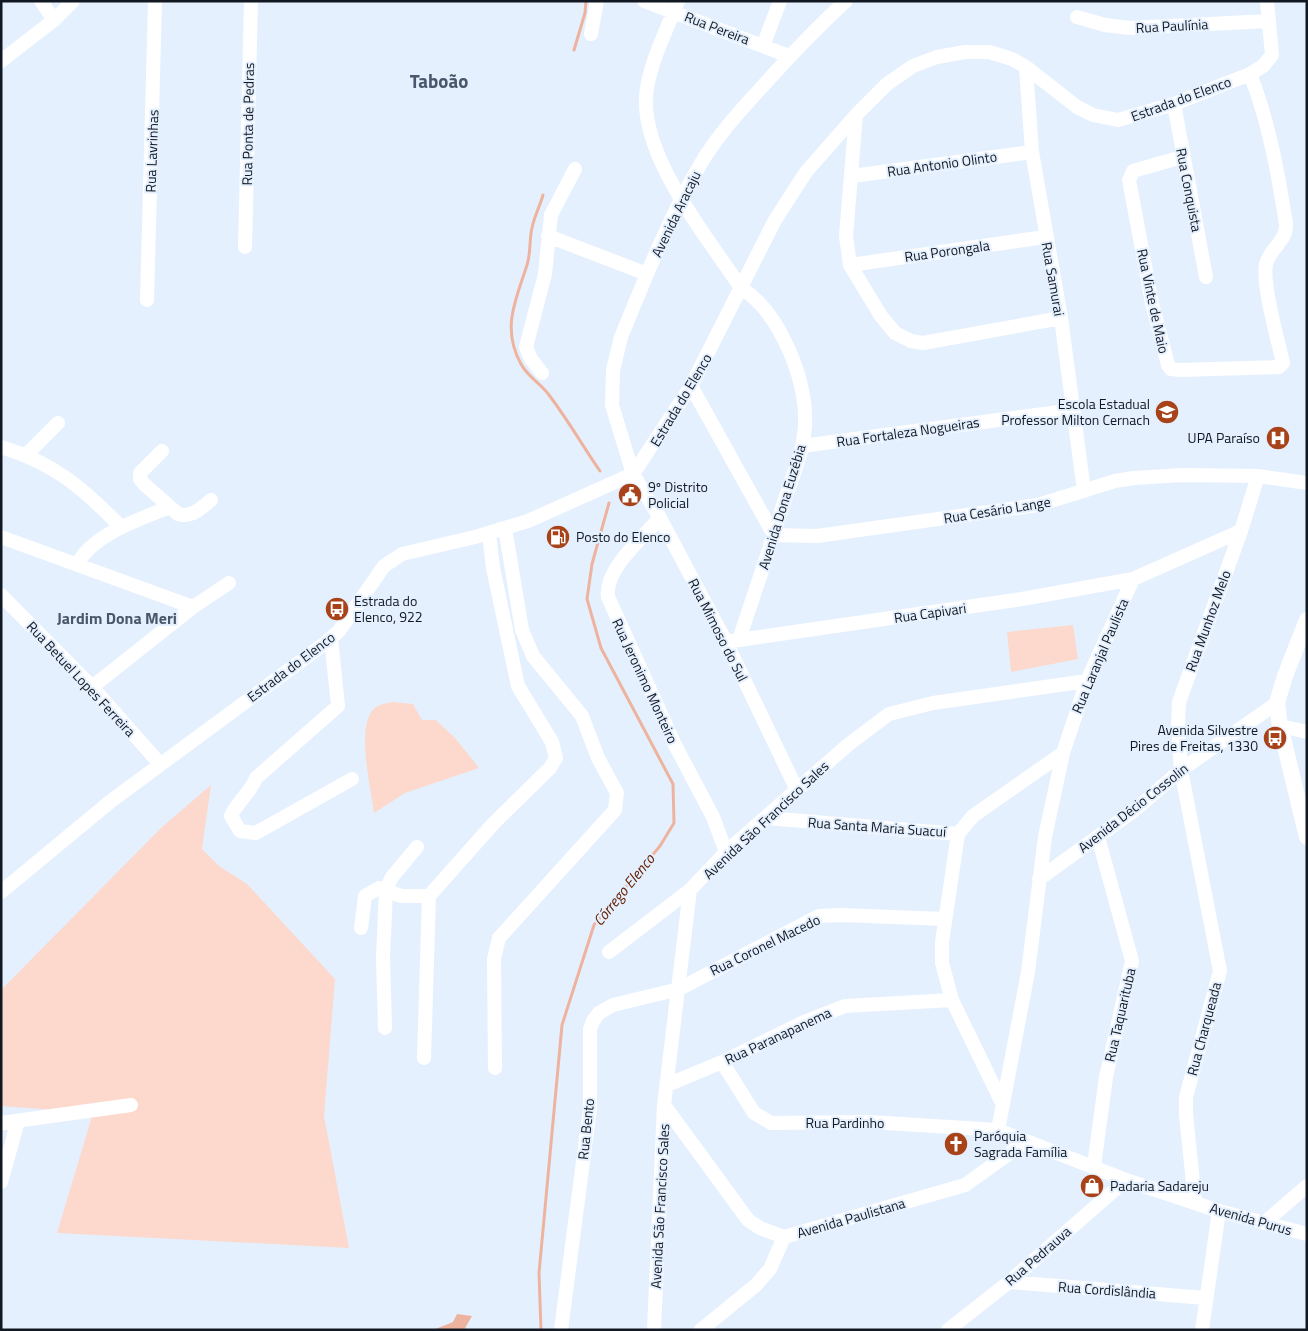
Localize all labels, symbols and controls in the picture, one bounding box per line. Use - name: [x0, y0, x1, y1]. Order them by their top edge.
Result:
- street label: Rua Pereira: [682, 6, 753, 50]
- street label: Rua Paulínia: [1135, 13, 1209, 38]
- street label: Rua Ponta de Pedras: [236, 62, 259, 186]
- district label: Taboão: [410, 66, 468, 95]
- street label: Estrada do Elenco: [1128, 71, 1234, 126]
- street label: Rua Lavrinhas: [140, 109, 163, 193]
- street label: Rua Antonio Olinto: [886, 145, 998, 182]
- street label: Rua Conquista: [1171, 146, 1208, 234]
- street label: Avenida Aracaju: [646, 167, 706, 260]
- street label: Rua Porongala: [903, 234, 991, 267]
- street label: Rua Samurai: [1037, 240, 1070, 318]
- street label: Rua Vinte de Maio: [1132, 247, 1175, 355]
- street label: Estrada do Elenco: [644, 349, 717, 450]
- place label: Escola Estadual Professor Milton Cernach: [1001, 393, 1150, 430]
- school or university icon: Escola Estadual Professor Milton Cernach: [1154, 399, 1180, 425]
- street label: Rua Fortaleza Nogueiras: [835, 411, 981, 452]
- hospital icon: UPA Paraíso: [1265, 425, 1291, 451]
- place label: UPA Paraíso: [1188, 427, 1260, 448]
- street label: Avenida Dona Euzébia: [753, 442, 811, 572]
- place label: 9º Distrito Policial: [648, 476, 708, 513]
- public building icon: 9º Distrito Policial: [617, 482, 643, 508]
- street label: Rua Cesário Lange: [942, 491, 1052, 528]
- fuel station icon: Posto do Elenco: [545, 524, 571, 550]
- place label: Posto do Elenco: [576, 526, 670, 547]
- street label: Rua Munhoz Melo: [1179, 567, 1236, 674]
- street label: Rua Mimoso do Sul: [683, 575, 753, 685]
- place label: Estrada do Elenco, 922: [354, 590, 423, 627]
- street label: Rua Laranjal Paulista: [1066, 595, 1133, 717]
- bus stop icon: Estrada do Elenco, 922: [324, 596, 350, 622]
- street label: Rua Capivari: [892, 597, 967, 628]
- district label: Jardim Dona Meri: [57, 606, 177, 630]
- street label: Rua Jeronimo Monteiro: [607, 615, 684, 747]
- street label: Rua Betuel Lopes Ferreira: [22, 616, 141, 741]
- street label: Estrada do Elenco: [242, 627, 339, 707]
- place label: Avenida Silvestre Pires de Freitas, 1330: [1130, 719, 1258, 756]
- bus stop icon: Avenida Silvestre Pires de Freitas, 1330: [1262, 725, 1288, 751]
- street label: Avenida São Francisco Sales: [698, 756, 833, 884]
- street label: Avenida Décio Cossolin: [1073, 758, 1192, 857]
- street label: Rua Santa Maria Suacuí: [807, 811, 948, 842]
- water label: Córrego Elenco: [587, 848, 660, 931]
- street label: Rua Coronel Macedo: [706, 909, 824, 980]
- street label: Rua Taquarituba: [1099, 966, 1141, 1064]
- street label: Rua Charqueada: [1181, 980, 1226, 1078]
- street label: Rua Paranapanema: [721, 1002, 835, 1069]
- street label: Rua Bento: [572, 1097, 599, 1161]
- street label: Rua Pardinho: [806, 1112, 884, 1133]
- street label: Avenida São Francisco Sales: [645, 1123, 674, 1289]
- place label: Paróquia Sagrada Família: [974, 1125, 1067, 1162]
- church icon: Paróquia Sagrada Família: [943, 1131, 969, 1157]
- shop icon: Padaria Sadareju: [1079, 1173, 1105, 1199]
- place label: Padaria Sadareju: [1110, 1175, 1209, 1196]
- street label: Avenida Paulistana: [794, 1192, 907, 1243]
- street label: Avenida Purus: [1208, 1197, 1295, 1240]
- street label: Rua Pedrauva: [1000, 1221, 1075, 1290]
- street label: Rua Cordislândia: [1057, 1276, 1157, 1303]

